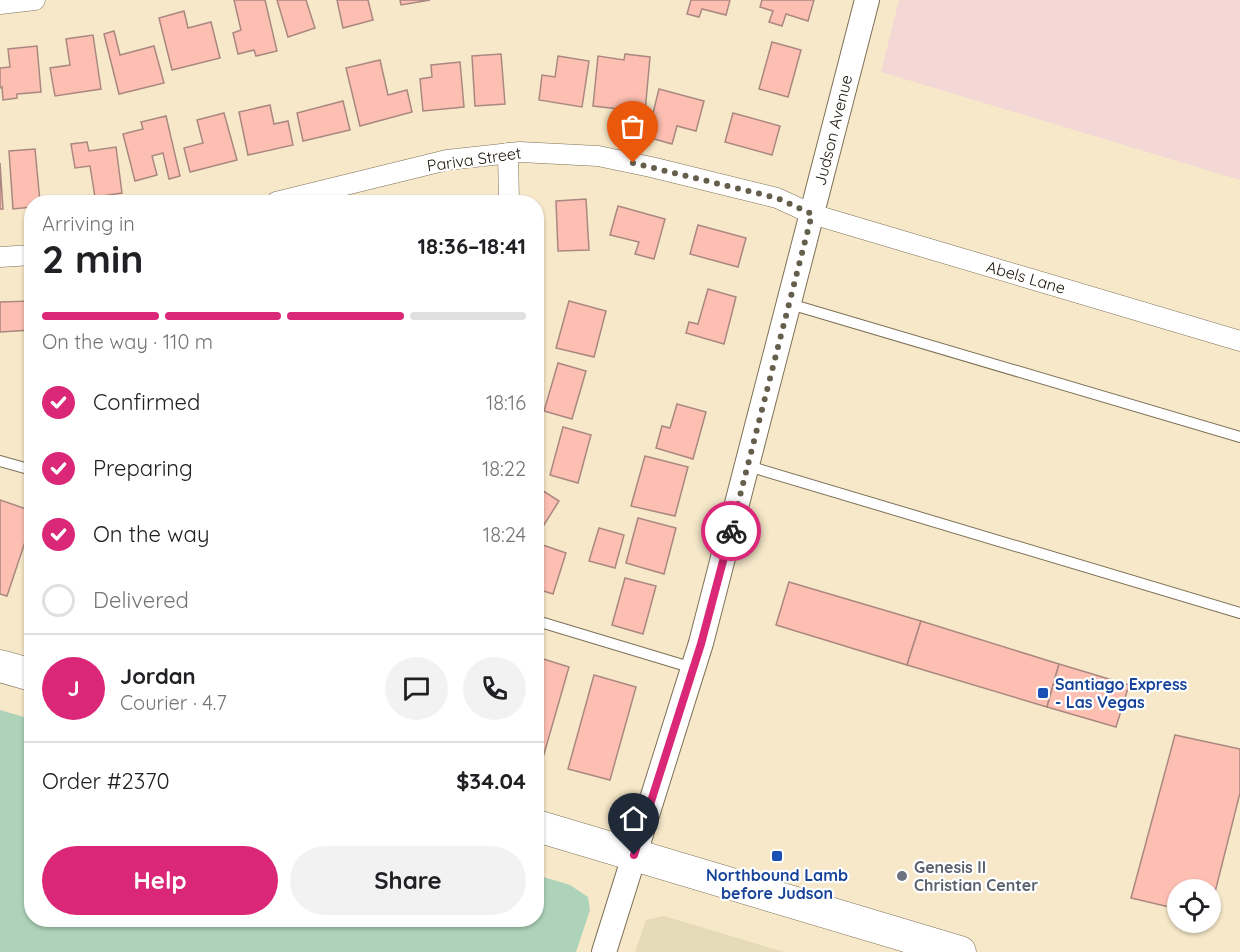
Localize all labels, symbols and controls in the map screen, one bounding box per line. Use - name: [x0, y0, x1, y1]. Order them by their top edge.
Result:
- street label: Judson Avenue: [810, 73, 856, 187]
- pin: [607, 101, 658, 163]
- icon: bag: [616, 110, 649, 143]
- street label: Pariva Street: [426, 142, 522, 176]
- text: Arriving in: [42, 211, 135, 236]
- text: 18:36–18:41: [417, 232, 526, 260]
- text: 2 min: [42, 234, 144, 283]
- street label: Abels Lane: [984, 256, 1068, 298]
- text: On the way · 110 m: [42, 329, 213, 354]
- icon: check: [42, 386, 75, 419]
- text: Confirmed: [93, 388, 200, 416]
- text: 18:16: [486, 390, 526, 415]
- icon: check: [42, 452, 75, 485]
- text: Preparing: [93, 454, 193, 482]
- text: 18:22: [482, 456, 526, 481]
- courier: [701, 501, 761, 561]
- icon: bike: [715, 515, 748, 548]
- icon: check: [42, 518, 75, 551]
- text: On the way: [93, 520, 209, 548]
- text: 18:24: [483, 522, 526, 547]
- text: Delivered: [93, 586, 189, 614]
- button: chat: [385, 657, 448, 720]
- button: phone: [463, 657, 526, 720]
- text: Jordan: [120, 662, 196, 690]
- text: J: [67, 674, 80, 702]
- place label: Santiago Express - Las Vegas: [1055, 674, 1188, 712]
- marker: Santiago Express - Las Vegas: [1036, 686, 1050, 700]
- text: Courier · 4.7: [120, 690, 227, 715]
- text: Order #2370: [42, 767, 170, 795]
- text: $34.04: [456, 767, 526, 795]
- pin: [608, 793, 659, 855]
- icon: home: [617, 802, 650, 835]
- button: Help: [42, 846, 278, 915]
- button: Share: [290, 846, 526, 915]
- marker: Northbound Lamb before Judson: [770, 849, 784, 863]
- place label: Genesis II Christian Center: [914, 857, 1038, 895]
- place label: Northbound Lamb before Judson: [706, 865, 848, 903]
- marker: Genesis II Christian Center: [895, 869, 909, 883]
- map controls: [1167, 879, 1221, 933]
- button: locate: [1167, 879, 1221, 933]

